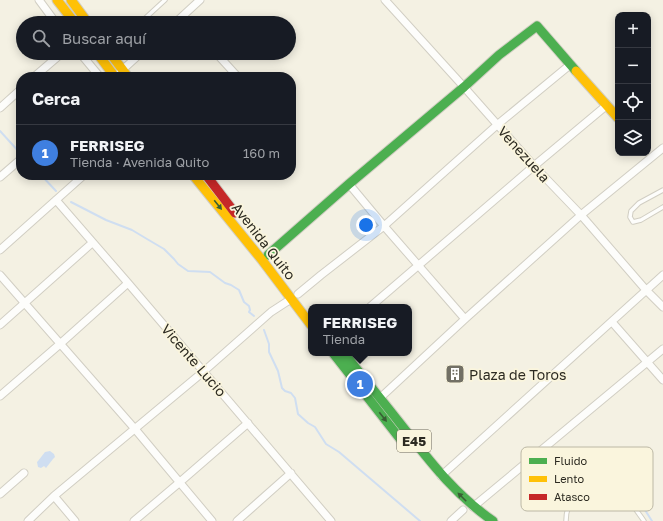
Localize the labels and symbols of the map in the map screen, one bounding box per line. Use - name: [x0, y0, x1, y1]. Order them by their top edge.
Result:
- street label: Venezuela: [494, 122, 554, 186]
- street label: Avenida Quito: [229, 199, 299, 283]
- one-way arrow: [213, 200, 222, 211]
- your location: [356, 215, 376, 235]
- street label: Vicente Lucio: [158, 320, 230, 400]
- building icon: Plaza de Toros: [444, 363, 466, 385]
- place label: Plaza de Toros: [469, 366, 566, 383]
- pin: 1: [347, 369, 373, 399]
- one-way arrow: [379, 411, 387, 422]
- road number: E45: [397, 430, 431, 452]
- legend: [521, 447, 653, 511]
- text: Fluido: [554, 454, 587, 467]
- text: Lento: [554, 472, 585, 485]
- text: Atasco: [554, 490, 590, 503]
- one-way arrow: [457, 492, 467, 502]

